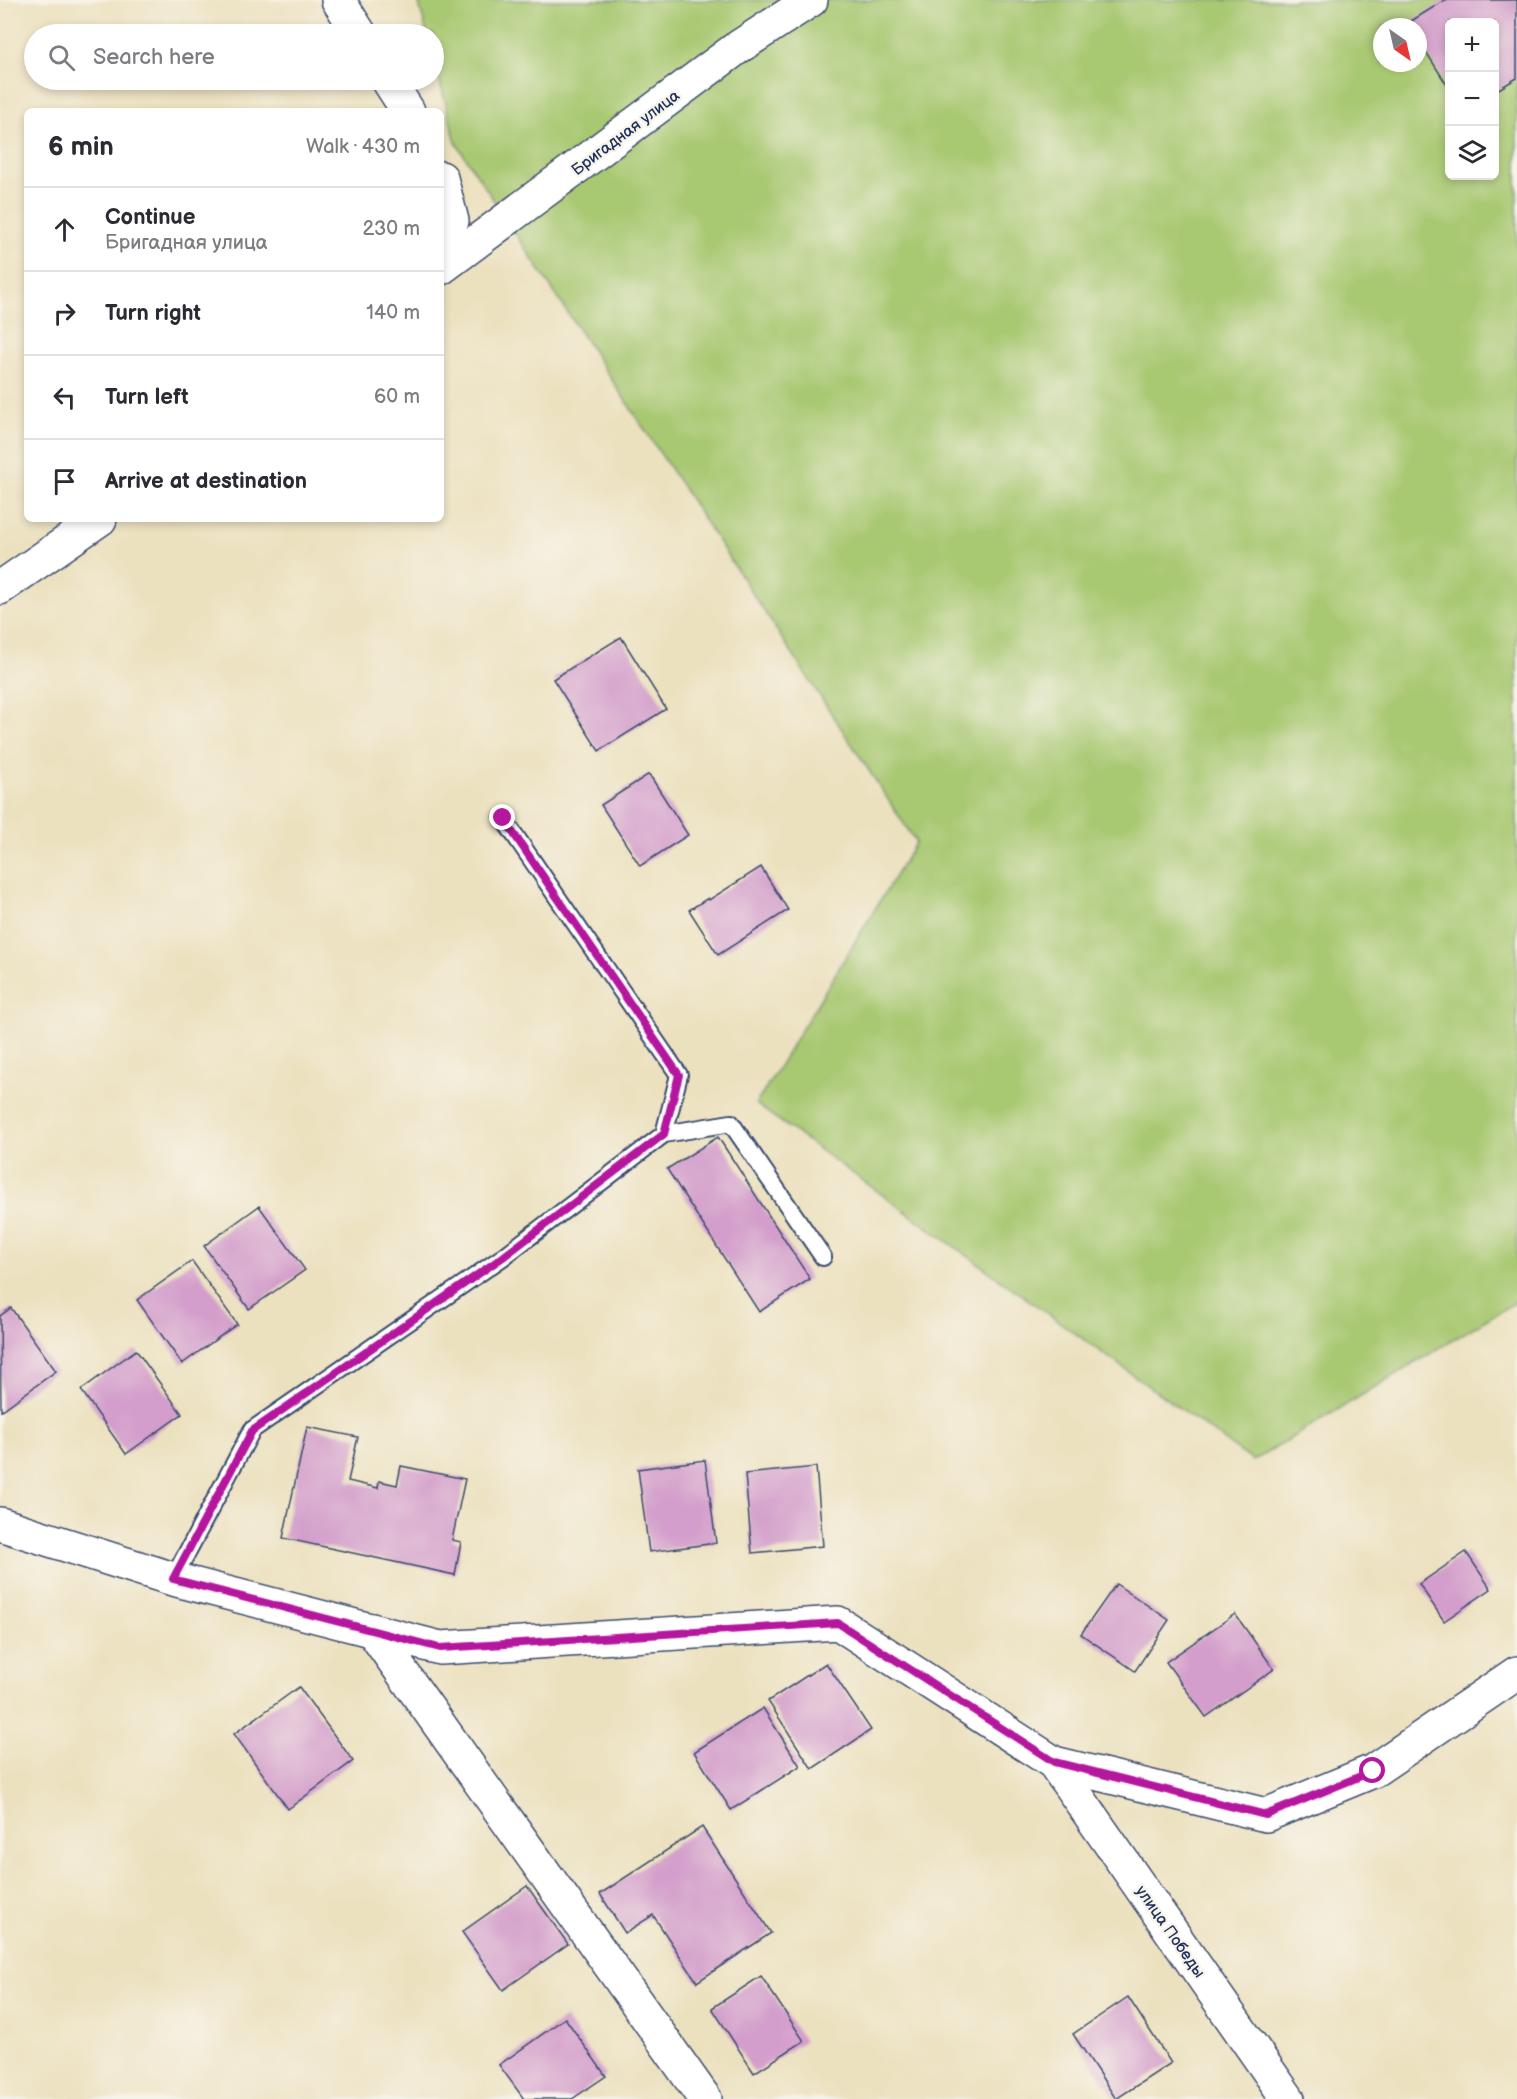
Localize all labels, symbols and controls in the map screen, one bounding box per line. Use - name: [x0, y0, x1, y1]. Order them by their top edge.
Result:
- north arrow: [1373, 18, 1427, 72]
- map controls: [1445, 18, 1499, 180]
- button: +: [1445, 18, 1499, 72]
- search box: [24, 24, 444, 90]
- icon: search: [45, 41, 78, 74]
- text: Search here: [93, 44, 215, 71]
- button: −: [1445, 72, 1499, 126]
- street label: Бригадная улица: [568, 86, 684, 180]
- button: layers: [1445, 126, 1499, 180]
- text: 6 min: [48, 132, 114, 163]
- text: Walk · 430 m: [306, 135, 420, 159]
- text: Continue: [105, 204, 195, 231]
- icon: ahead: [48, 213, 81, 246]
- text: 230 m: [363, 217, 420, 241]
- text: Бригадная улица: [105, 231, 268, 255]
- icon: right: [48, 297, 81, 330]
- text: Turn right: [105, 300, 201, 327]
- text: 140 m: [366, 301, 420, 325]
- icon: left: [48, 381, 81, 414]
- text: Turn left: [105, 384, 189, 411]
- text: 60 m: [374, 385, 420, 409]
- icon: arrive: [48, 465, 81, 498]
- text: Arrive at destination: [105, 468, 307, 495]
- route end: [489, 804, 515, 830]
- route start: [1359, 1757, 1385, 1783]
- street label: улица Победы: [1131, 1882, 1208, 1981]

